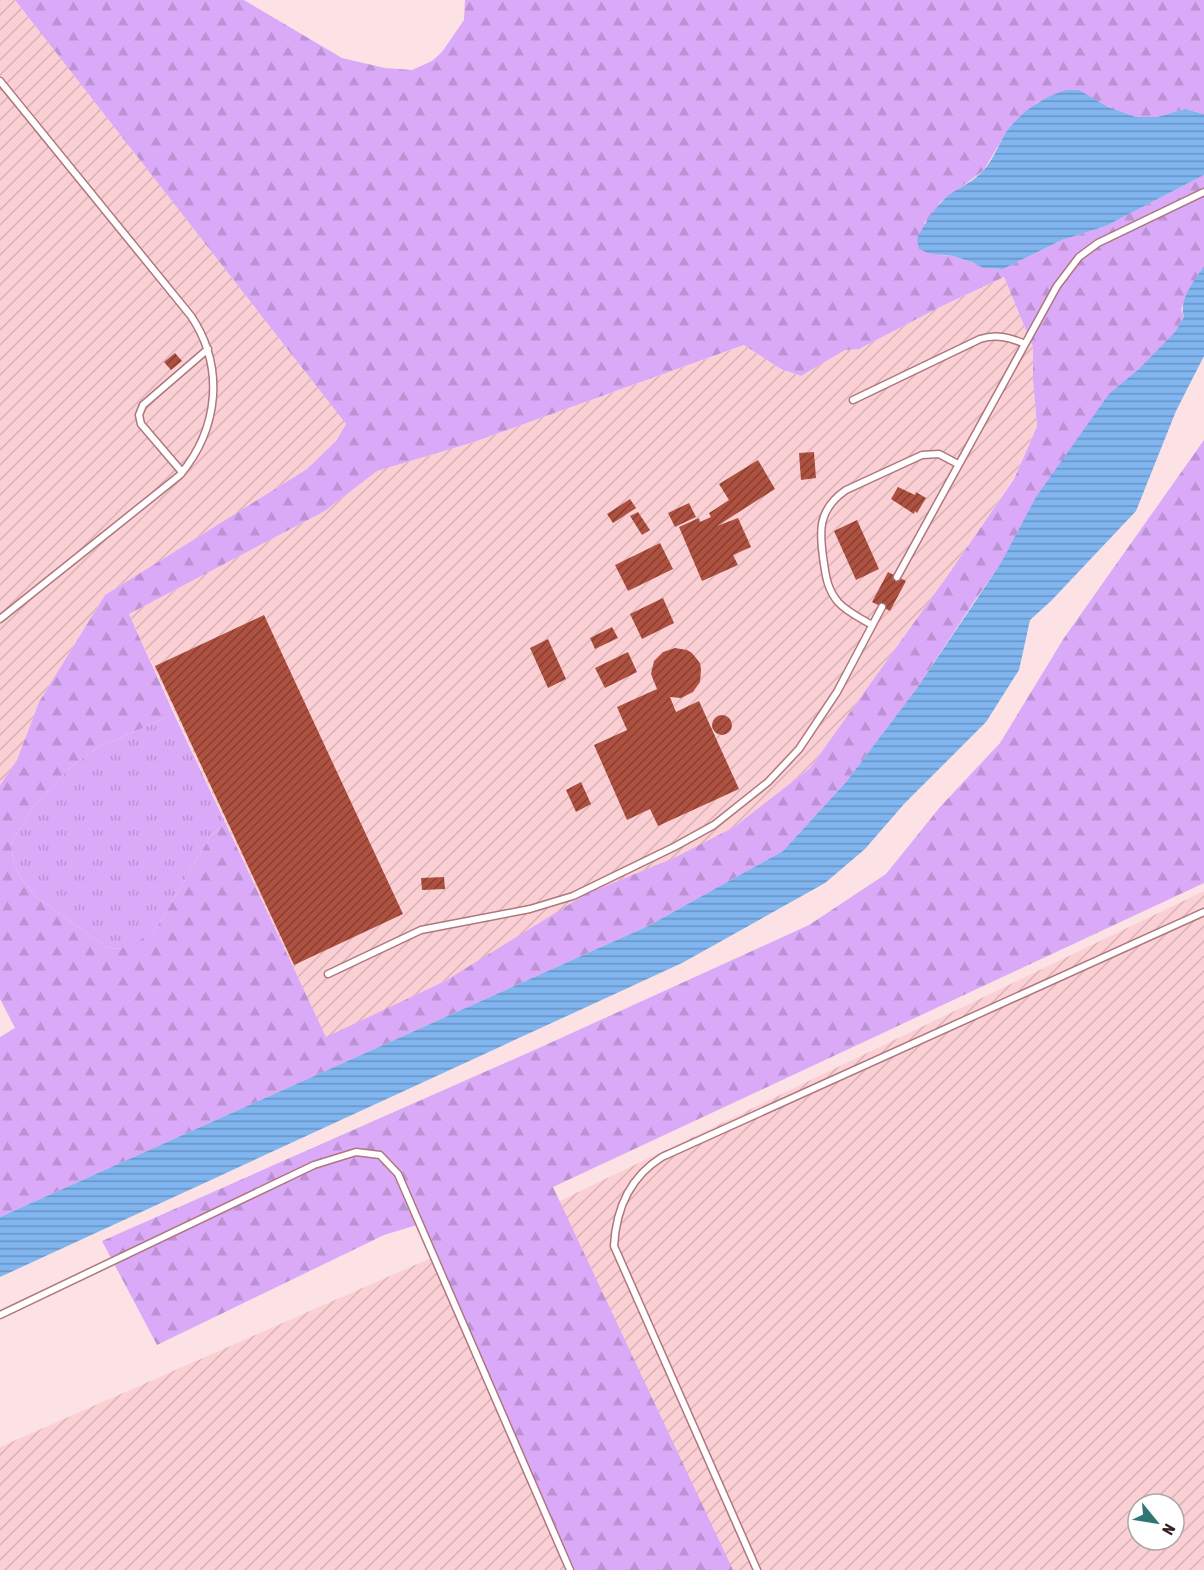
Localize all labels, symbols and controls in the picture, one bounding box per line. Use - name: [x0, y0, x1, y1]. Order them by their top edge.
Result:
- north arrow: [1126, 1492, 1186, 1552]
- text: N: [1159, 1521, 1179, 1538]

